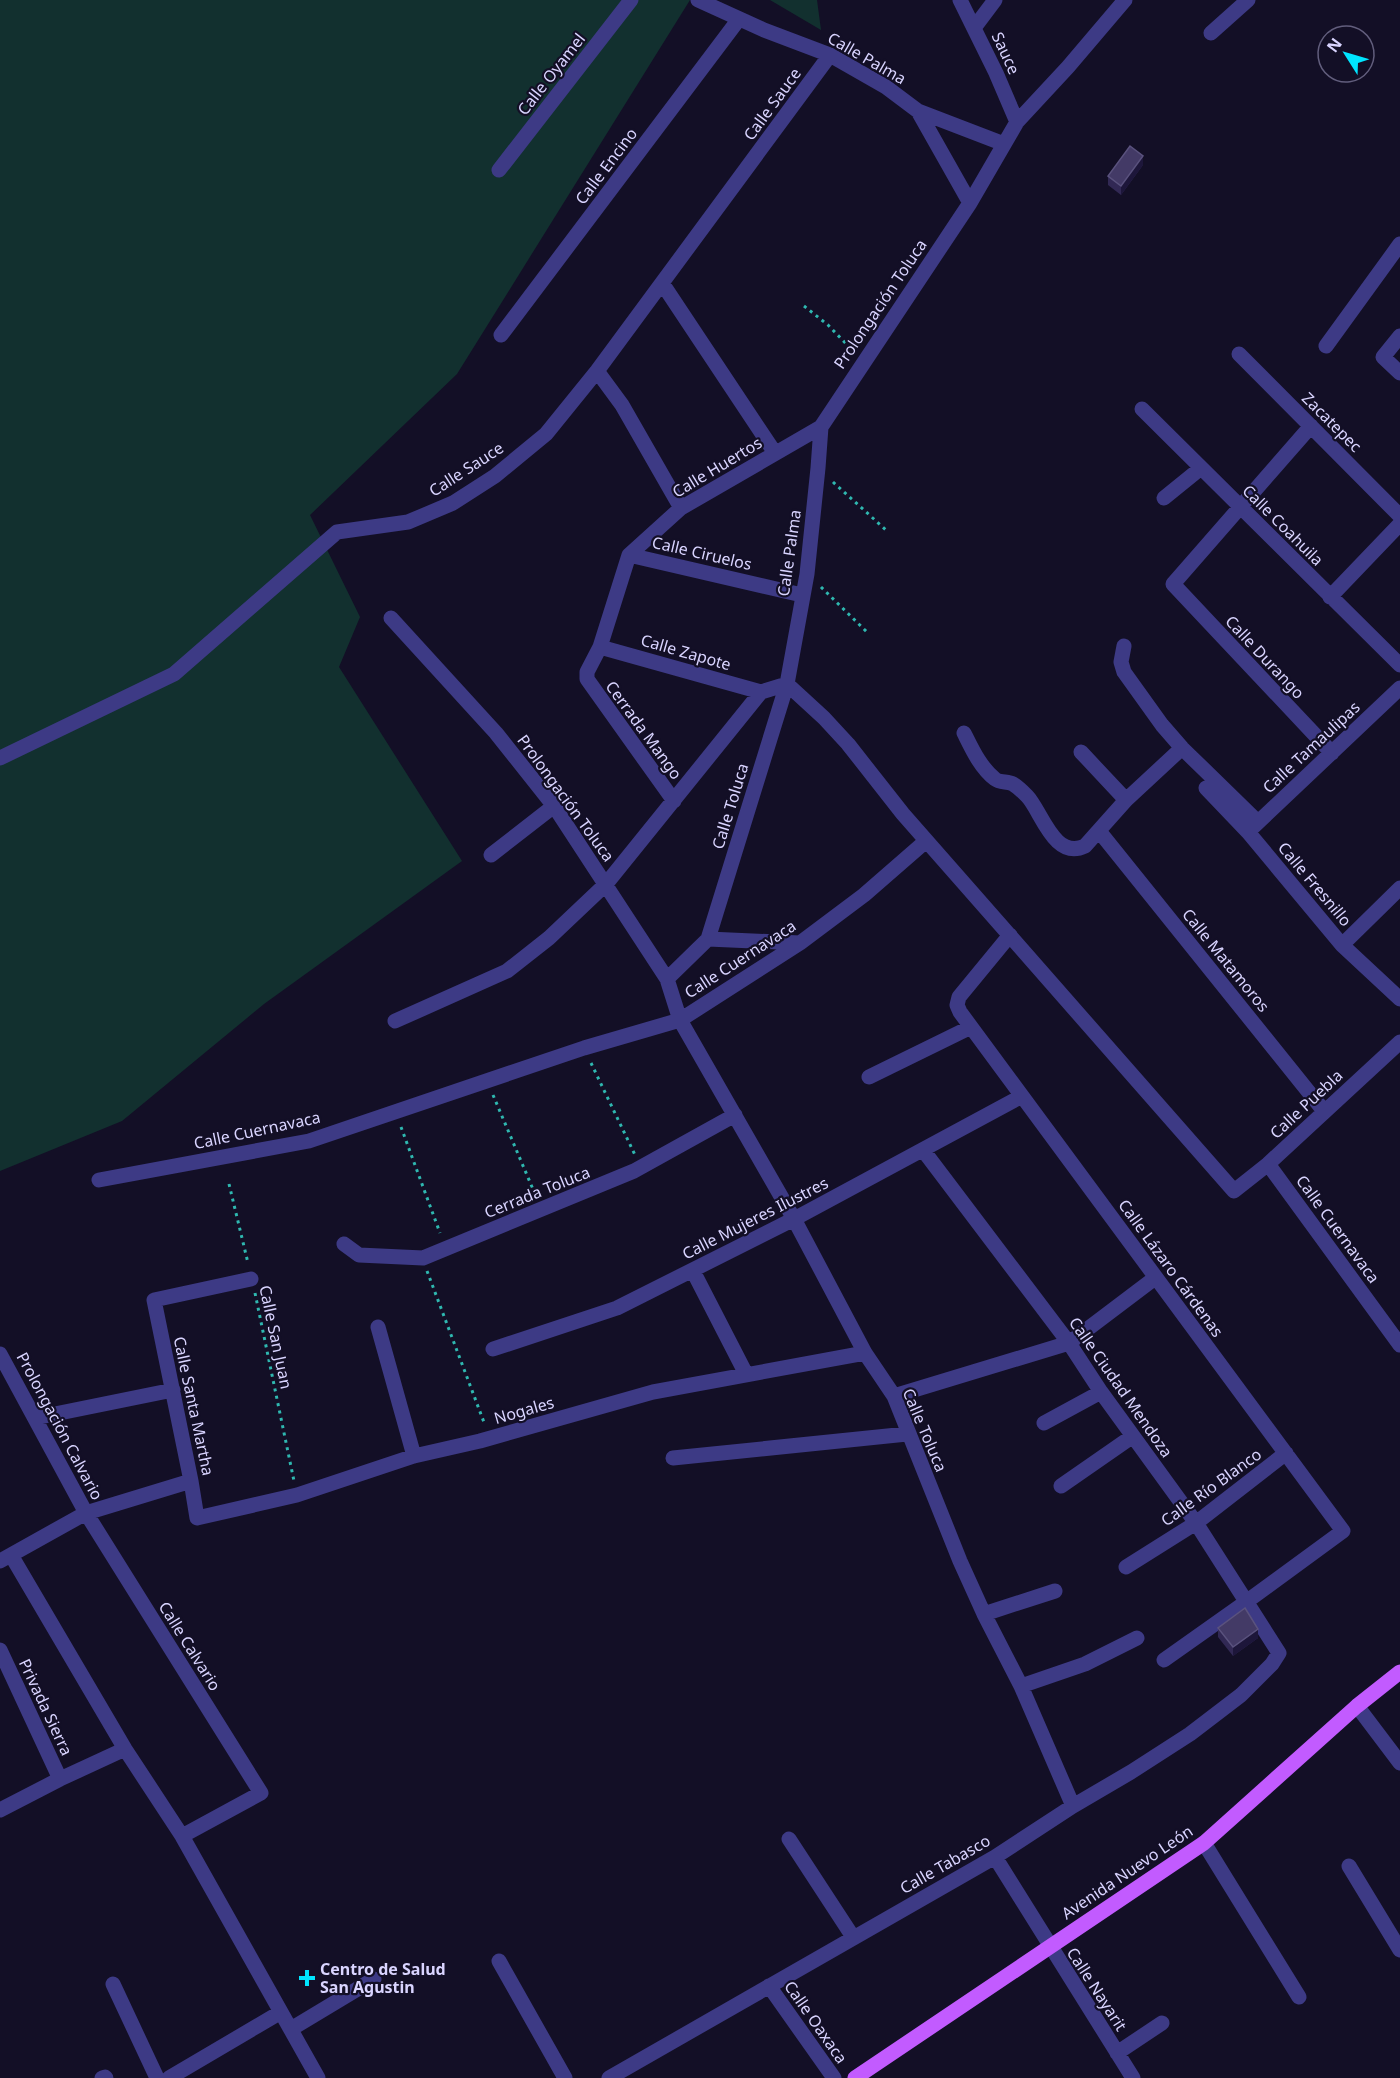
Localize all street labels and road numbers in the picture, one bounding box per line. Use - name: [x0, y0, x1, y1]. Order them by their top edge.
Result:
- street label: Calle Palma: [824, 27, 910, 89]
- street label: Sauce: [987, 28, 1025, 78]
- street label: Calle Oyamel: [512, 29, 590, 119]
- street label: Calle Sauce: [738, 63, 806, 145]
- street label: Calle Encino: [570, 123, 642, 209]
- street label: Prolongación Toluca: [828, 235, 932, 373]
- street label: Zacatepec: [1297, 387, 1367, 457]
- street label: Calle Huertos: [668, 432, 766, 502]
- street label: Calle Sauce: [424, 437, 508, 501]
- street label: Calle Coahuila: [1238, 480, 1328, 570]
- street label: Calle Palma: [772, 508, 806, 598]
- street label: Calle Ciruelos: [650, 531, 754, 575]
- street label: Calle Durango: [1221, 610, 1309, 704]
- street label: Calle Zapote: [638, 629, 734, 675]
- street label: Cerrada Mango: [601, 676, 687, 784]
- street label: Calle Tamaulipas: [1258, 696, 1364, 798]
- street label: Prolongación Toluca: [512, 730, 620, 866]
- street label: Calle Toluca: [707, 760, 753, 852]
- street label: Calle Fresnillo: [1273, 837, 1357, 931]
- street label: Calle Matamoros: [1177, 904, 1275, 1016]
- street label: Calle Cuernavaca: [680, 915, 800, 1003]
- street label: Calle Puebla: [1265, 1065, 1347, 1143]
- street label: Calle Cuernavaca: [192, 1106, 322, 1154]
- street label: Cerrada Toluca: [481, 1161, 593, 1223]
- street label: Calle Cuernavaca: [1291, 1170, 1385, 1288]
- street label: Calle Mujeres Ilustres: [678, 1172, 832, 1264]
- street label: Calle Lázaro Cárdenas: [1114, 1195, 1228, 1341]
- street label: Calle San Juan: [254, 1283, 298, 1391]
- street label: Calle Ciudad Mendoza: [1064, 1312, 1178, 1462]
- street label: Calle Santa Martha: [168, 1334, 220, 1478]
- street label: Prolongación Calvario: [12, 1348, 108, 1504]
- street label: Calle Toluca: [898, 1385, 952, 1475]
- street label: Nogales: [491, 1391, 557, 1429]
- street label: Calle Río Blanco: [1156, 1443, 1266, 1531]
- street label: Calle Calvario: [154, 1597, 226, 1695]
- street label: Privada Sierra: [14, 1655, 78, 1759]
- street label: Avenida Nuevo León: [1057, 1820, 1197, 1924]
- street label: Calle Tabasco: [896, 1829, 994, 1899]
- street label: Calle Nayarit: [1062, 1943, 1132, 2035]
- street label: Calle Oaxaca: [779, 1976, 853, 2068]

